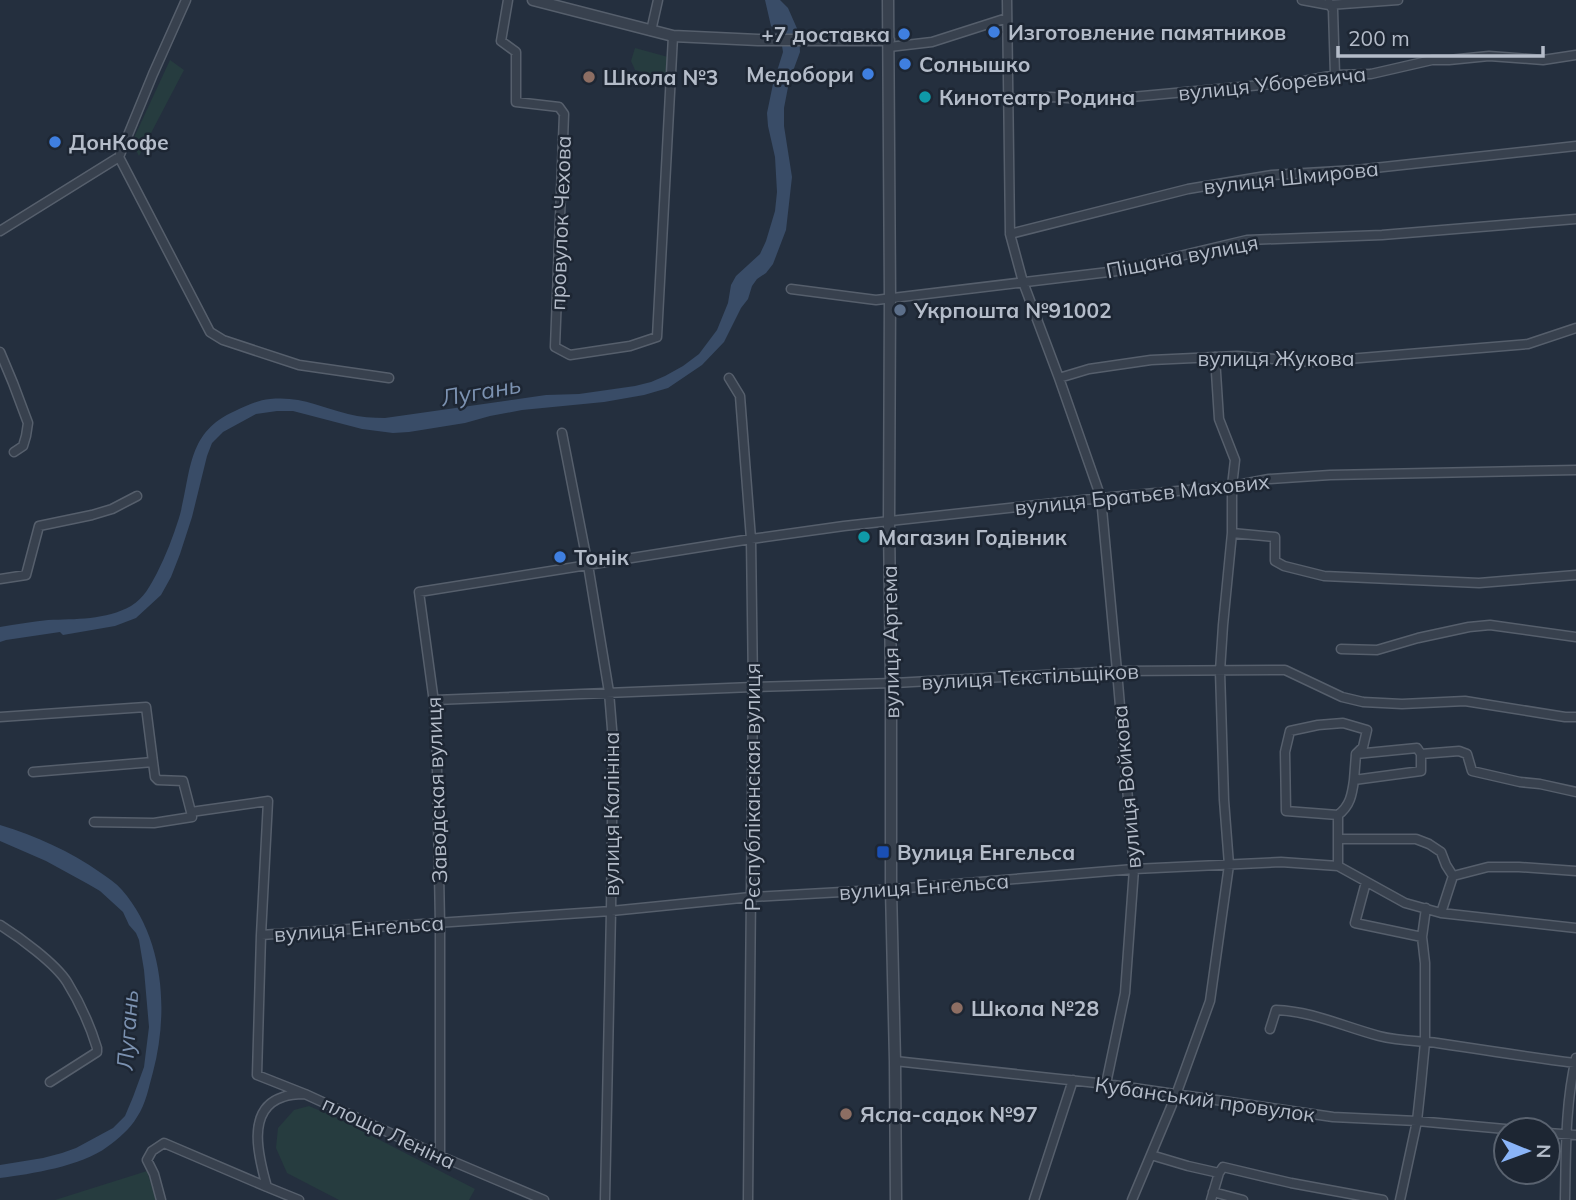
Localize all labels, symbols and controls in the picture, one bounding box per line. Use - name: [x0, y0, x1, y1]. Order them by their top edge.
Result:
- scale bar: [1338, 14, 1543, 58]
- place label: Изготовление памятников: [1008, 19, 1286, 45]
- place label: +7 доставка: [761, 21, 890, 47]
- marker: Изготовление памятников: [986, 24, 1002, 40]
- text: 200 m: [1348, 25, 1410, 51]
- marker: +7 доставка: [896, 26, 912, 42]
- place label: Солнышко: [919, 51, 1031, 77]
- marker: Солнышко: [897, 56, 913, 72]
- street label: вулиця Уборевича: [1177, 60, 1367, 106]
- place label: Медобори: [746, 61, 854, 87]
- place label: Школа №3: [603, 64, 718, 90]
- marker: Медобори: [860, 66, 876, 82]
- marker: Школа №3: [581, 69, 597, 85]
- place label: Кинотеатр Родина: [939, 84, 1135, 110]
- marker: Кинотеатр Родина: [917, 89, 933, 105]
- place label: ДонКофе: [69, 129, 169, 155]
- marker: ДонКофе: [47, 134, 63, 150]
- street label: провулок Чехова: [544, 135, 576, 311]
- street label: вулиця Шмирова: [1202, 155, 1380, 199]
- street label: Піщана вулиця: [1104, 229, 1260, 283]
- place label: Укрпошта №91002: [913, 297, 1112, 323]
- marker: Укрпошта №91002: [892, 302, 908, 318]
- street label: вулиця Жукова: [1198, 345, 1354, 371]
- water label: Лугань: [438, 370, 523, 412]
- street label: вулиця Братьєв Махових: [1013, 468, 1271, 520]
- place label: Магазин Годівник: [878, 524, 1068, 550]
- marker: Магазин Годівник: [856, 529, 872, 545]
- place label: Тонік: [574, 544, 630, 570]
- marker: Тонік: [552, 549, 568, 565]
- street label: вулиця Артема: [876, 565, 904, 719]
- street label: вулиця Тєкстільщіков: [921, 657, 1139, 695]
- street label: Рєспубліканская вулиця: [739, 663, 765, 911]
- street label: Заводская вулиця: [420, 696, 452, 884]
- street label: вулиця Войкова: [1106, 704, 1146, 870]
- street label: вулиця Калініна: [598, 732, 624, 896]
- place label: Вулиця Енгельса: [897, 839, 1075, 865]
- marker: Вулиця Енгельса: [875, 844, 891, 860]
- street label: вулиця Енгельса: [838, 867, 1010, 905]
- street label: вулиця Енгельса: [273, 909, 445, 947]
- water label: Лугань: [110, 989, 144, 1072]
- place label: Школа №28: [971, 995, 1099, 1021]
- marker: Школа №28: [949, 1000, 965, 1016]
- street label: Кубанський провулок: [1093, 1071, 1317, 1127]
- street label: площа Леніна: [318, 1090, 460, 1174]
- place label: Ясла-садок №97: [860, 1101, 1038, 1127]
- marker: Ясла-садок №97: [838, 1106, 854, 1122]
- north arrow: [1492, 1116, 1562, 1186]
- text: N: [1532, 1144, 1556, 1159]

